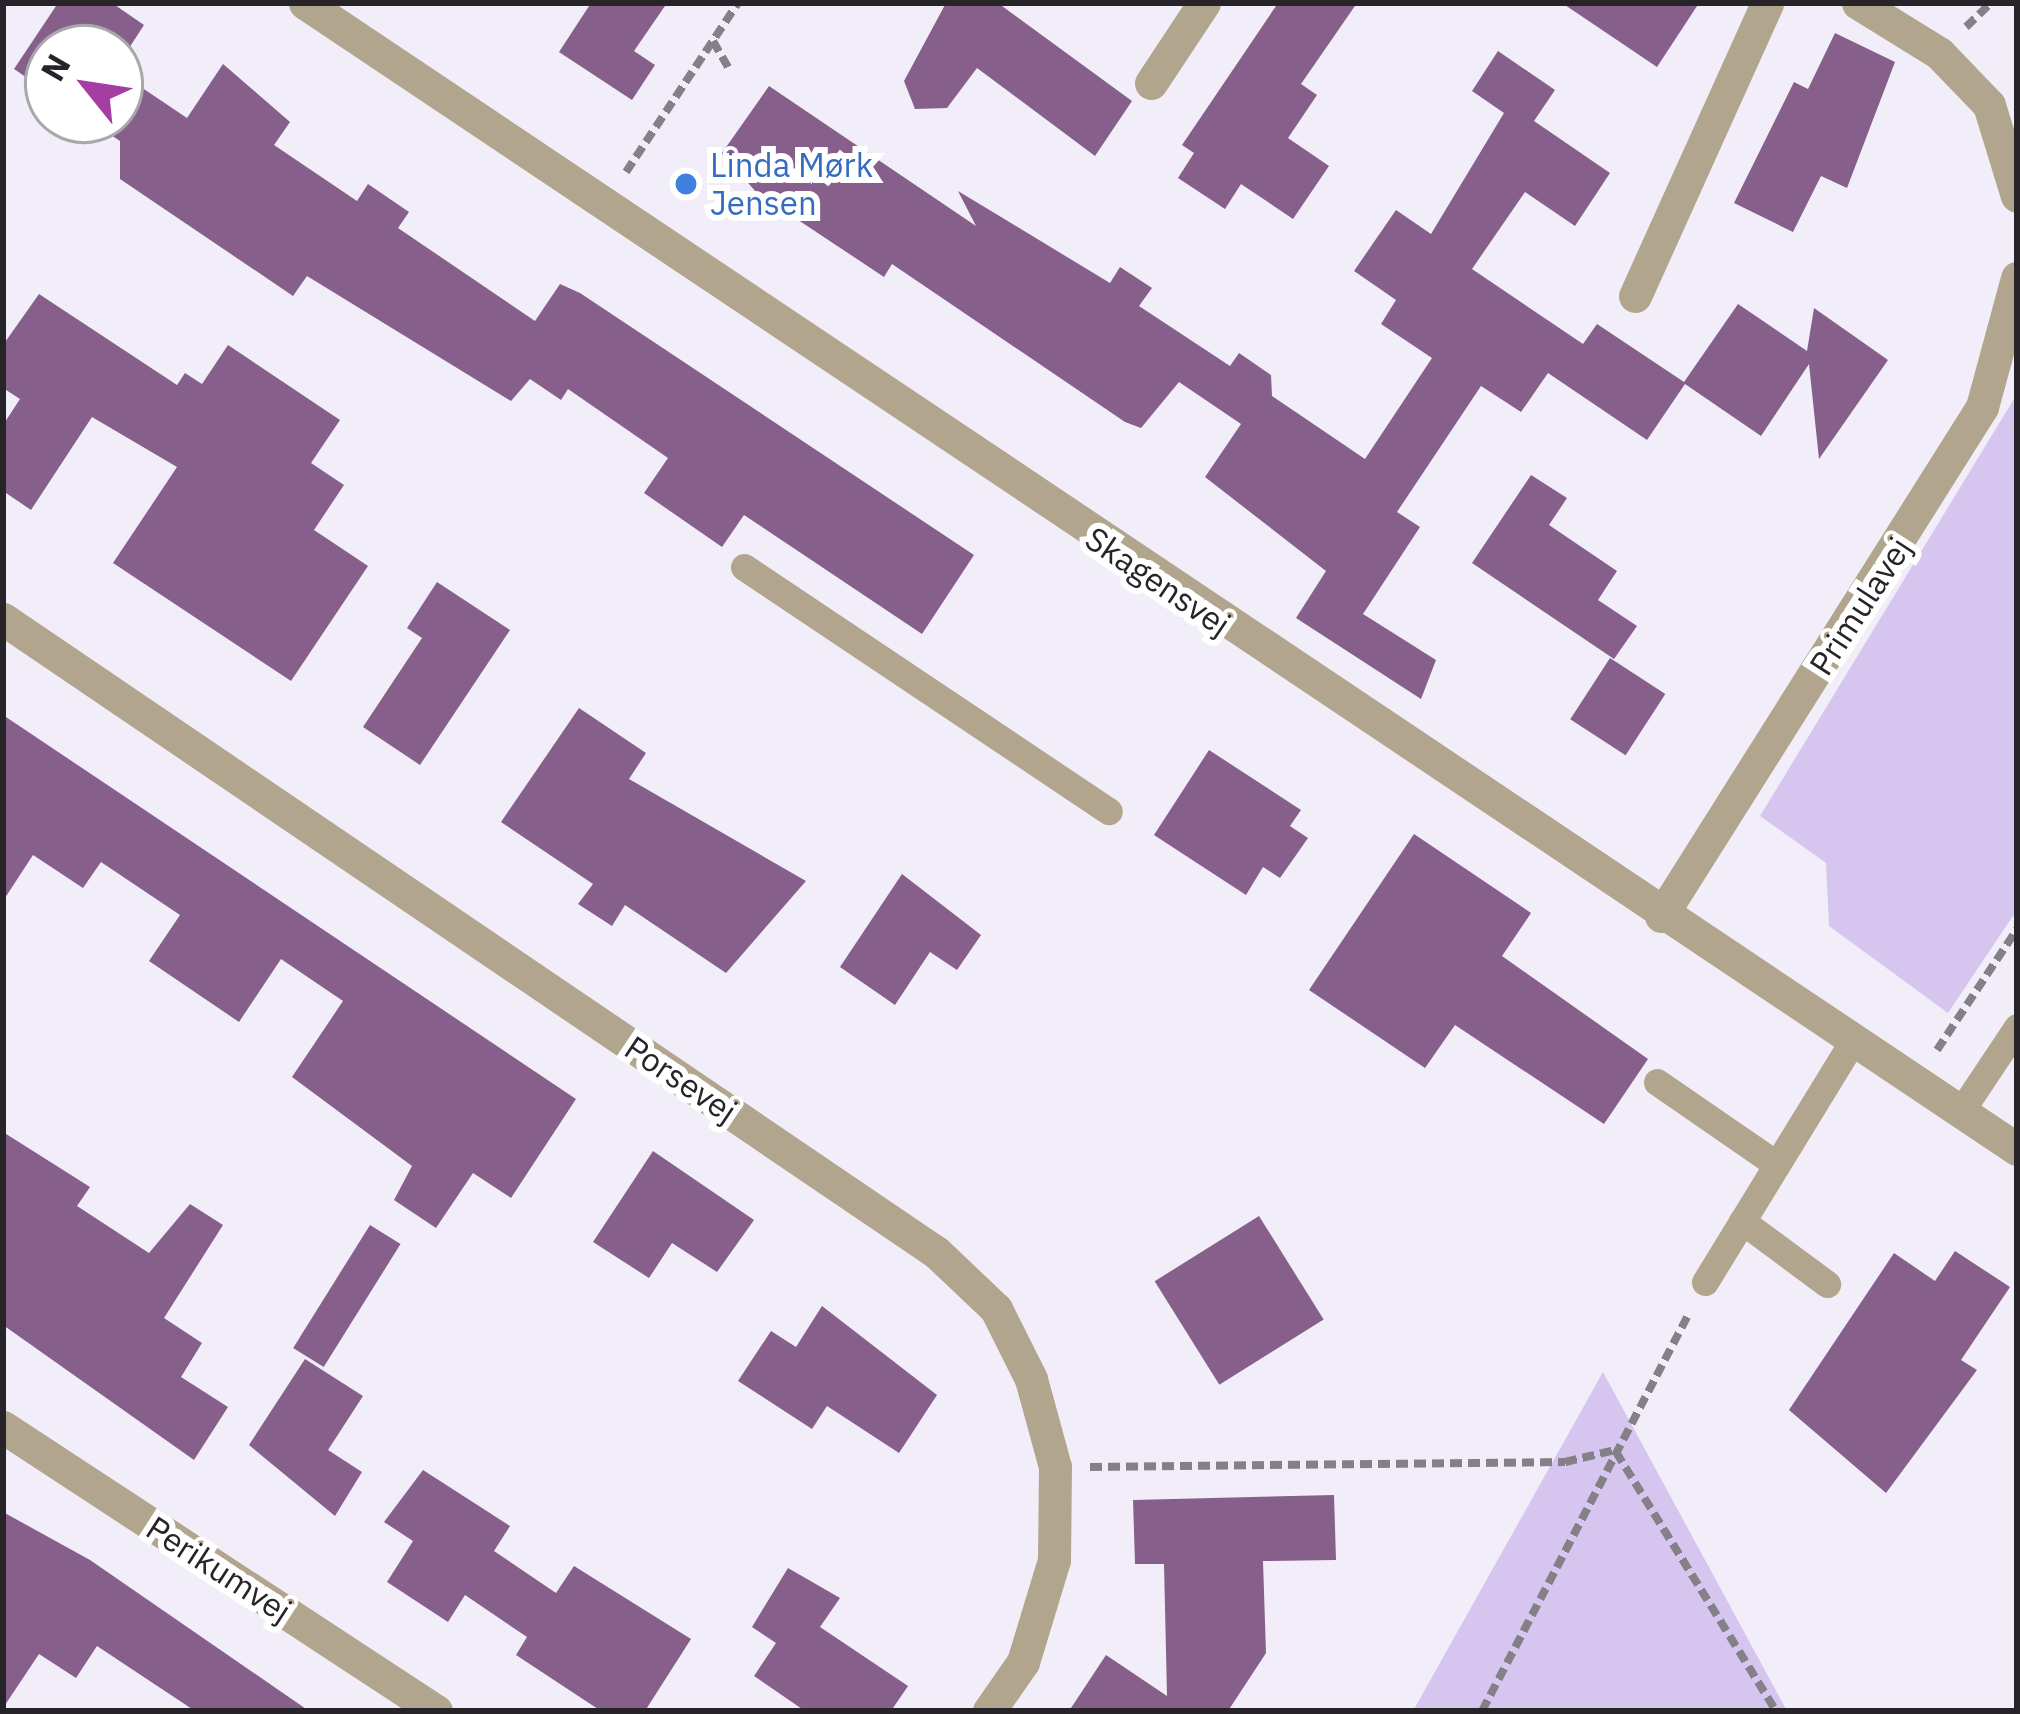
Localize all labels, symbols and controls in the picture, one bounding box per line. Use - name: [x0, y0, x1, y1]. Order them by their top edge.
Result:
- north arrow: [24, 24, 144, 144]
- text: N: [30, 46, 80, 88]
- place label: Linda Mørk Jensen: [710, 145, 873, 223]
- marker: Linda Mørk Jensen: [673, 171, 699, 197]
- street label: Skagensvej: [1078, 518, 1238, 644]
- street label: Primulavej: [1801, 530, 1919, 682]
- street label: Porsevej: [618, 1027, 744, 1131]
- street label: Perikumvej: [139, 1508, 299, 1630]

